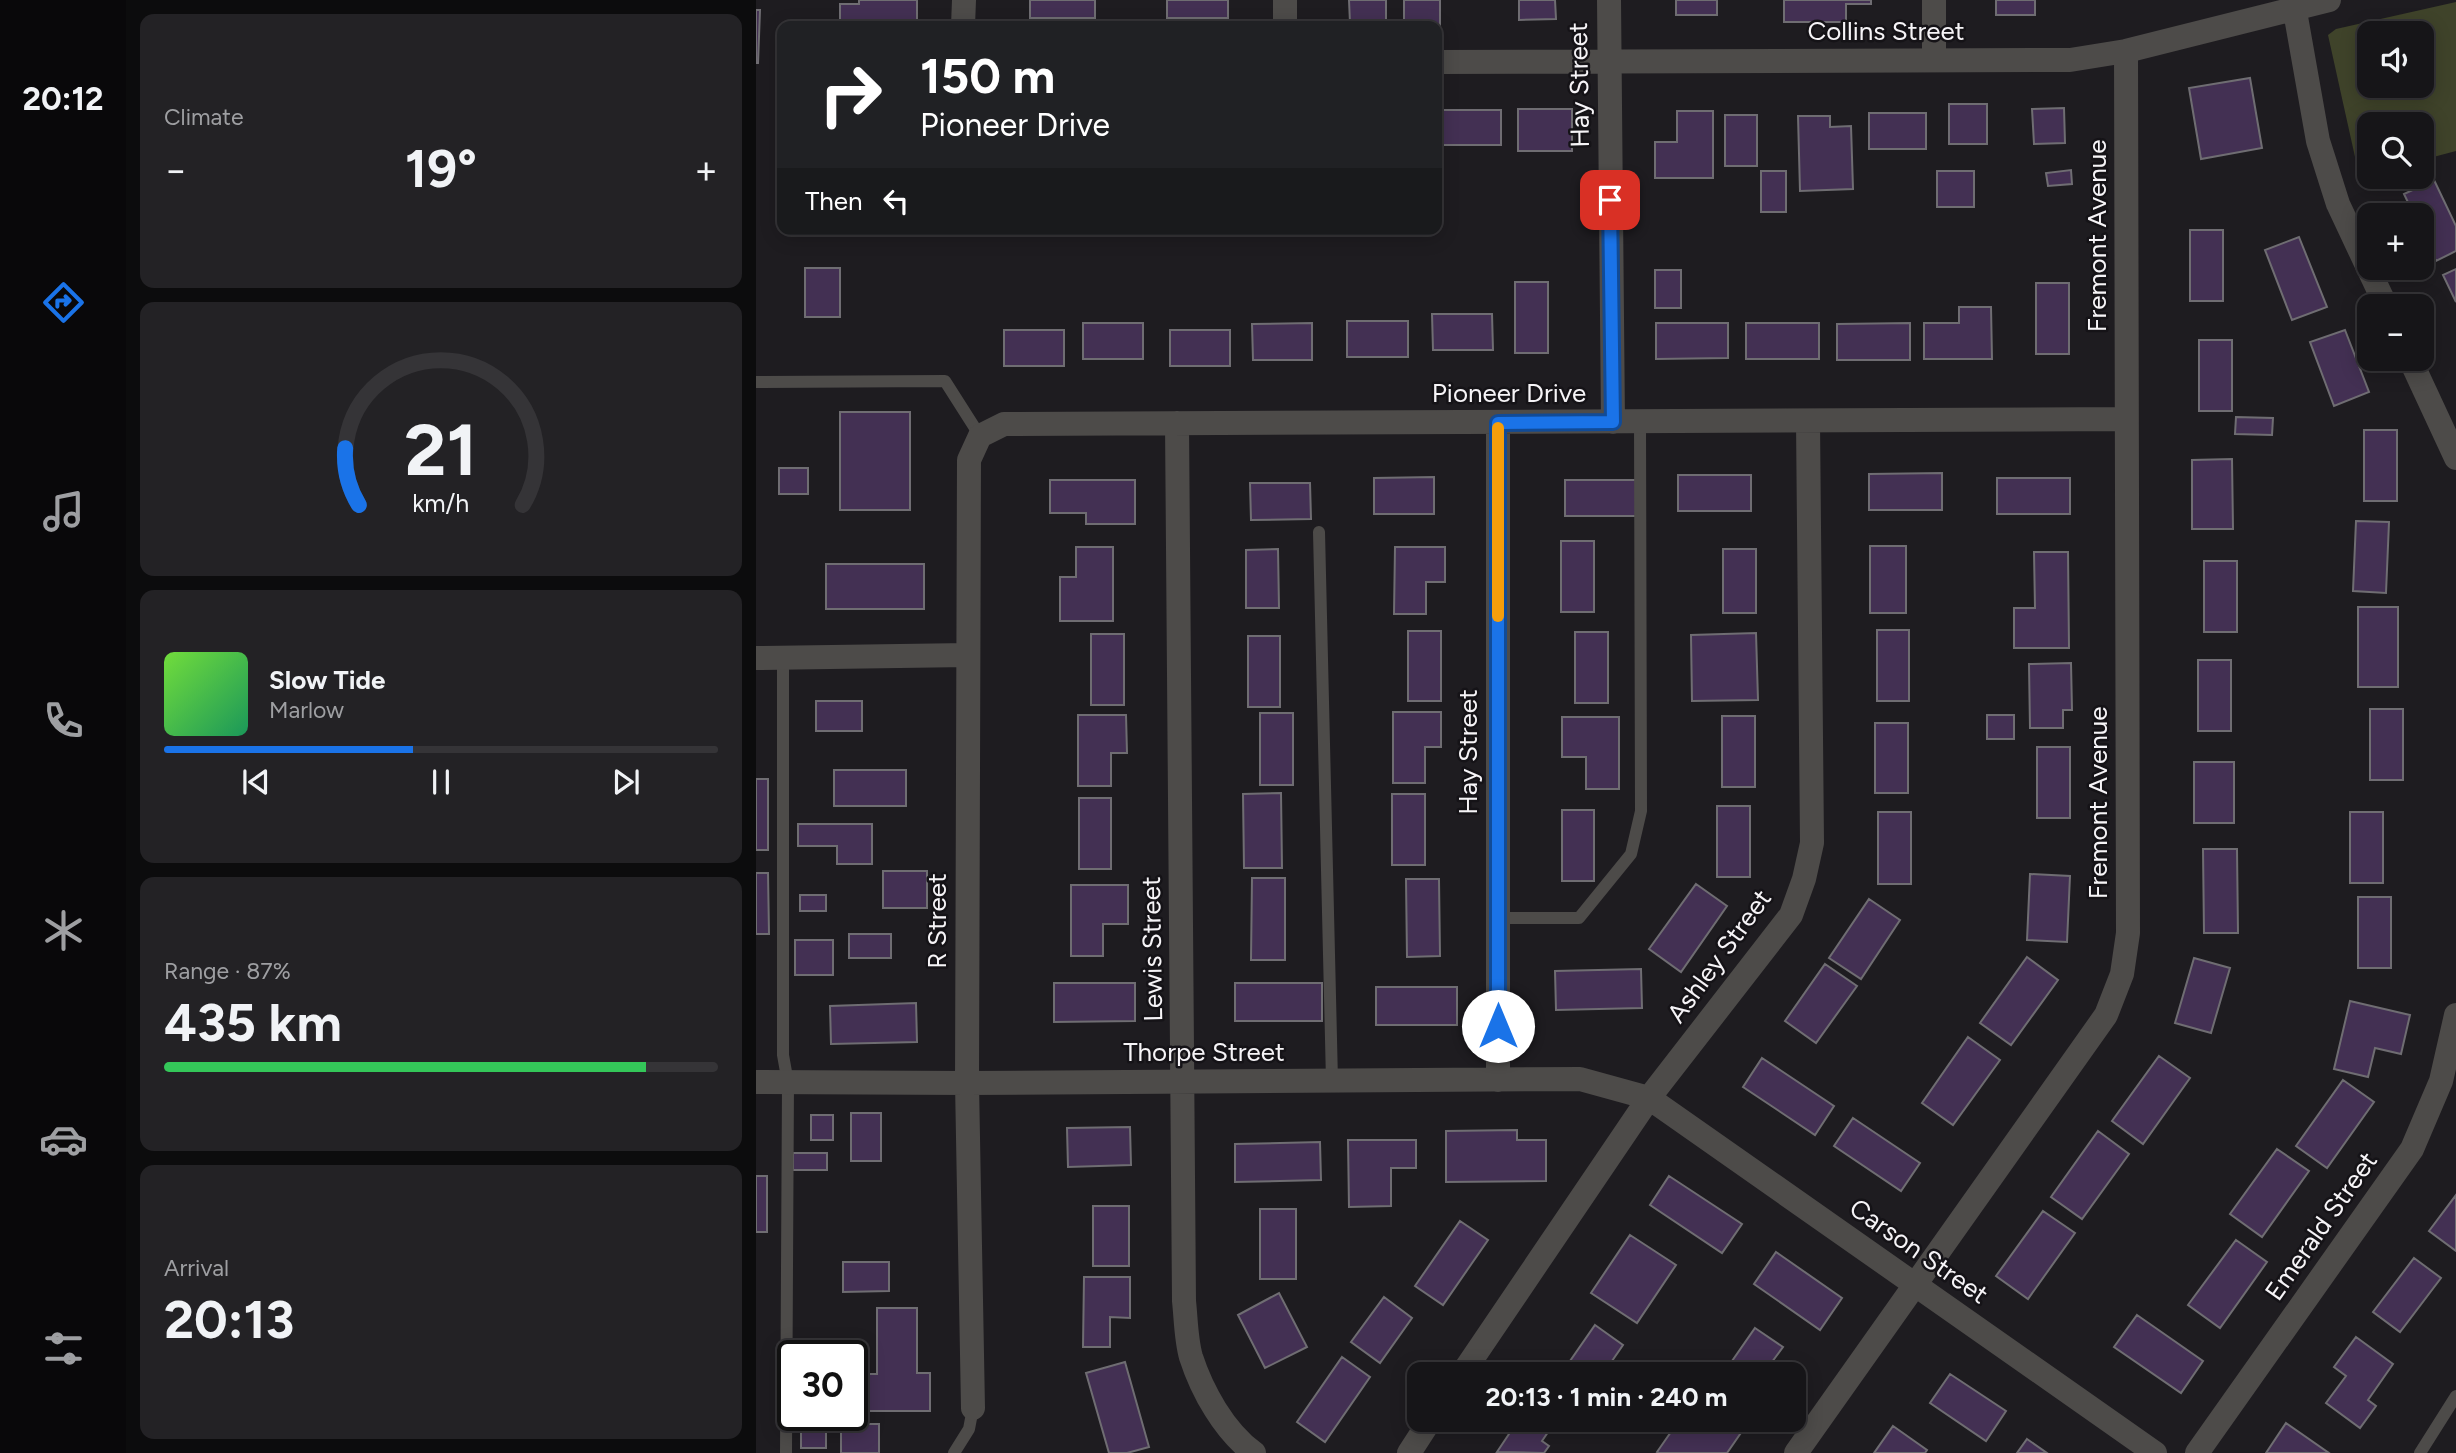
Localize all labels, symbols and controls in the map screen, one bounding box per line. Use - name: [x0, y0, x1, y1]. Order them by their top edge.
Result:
- street label: Collins Street: [1807, 15, 1965, 47]
- map controls: [2357, 21, 2434, 371]
- button: sound: [2357, 21, 2434, 98]
- street label: Hay Street: [1562, 22, 1596, 148]
- text: 150 m: [920, 46, 1055, 105]
- icon: right: [805, 49, 896, 140]
- text: 20:12: [23, 80, 103, 118]
- text: Climate: [164, 103, 243, 131]
- text: Pioneer Drive: [920, 106, 1110, 144]
- button: search: [2357, 112, 2434, 189]
- text: 19°: [405, 138, 477, 200]
- street label: Fremont Avenue: [2081, 140, 2113, 332]
- text: −: [164, 147, 188, 193]
- text: +: [694, 147, 718, 193]
- pin: [1580, 170, 1640, 230]
- icon: arrive: [1591, 181, 1629, 219]
- icon: left: [877, 182, 915, 220]
- text: Then: [805, 185, 863, 217]
- button: +: [2357, 203, 2434, 280]
- icon: directions: [39, 278, 88, 327]
- button: −: [2357, 294, 2434, 371]
- street label: Pioneer Drive: [1432, 377, 1586, 409]
- text: 21: [405, 406, 477, 493]
- icon: music: [39, 487, 88, 536]
- text: km/h: [412, 487, 470, 517]
- text: Slow Tide: [269, 664, 385, 696]
- street label: Hay Street: [1452, 689, 1484, 815]
- icon: phone: [39, 696, 88, 745]
- text: Marlow: [269, 696, 344, 724]
- street label: Fremont Avenue: [2082, 707, 2114, 899]
- icon: previous: [237, 763, 275, 801]
- icon: pause: [422, 763, 460, 801]
- icon: next: [607, 763, 645, 801]
- street label: R Street: [921, 873, 953, 969]
- street label: Lewis Street: [1135, 876, 1169, 1022]
- street label: Ashley Street: [1660, 883, 1778, 1029]
- icon: climate: [39, 906, 88, 955]
- text: Range · 87%: [164, 957, 291, 985]
- position arrow: [1461, 989, 1535, 1063]
- text: 435 km: [164, 992, 342, 1054]
- street label: Thorpe Street: [1123, 1036, 1285, 1068]
- icon: car: [39, 1115, 88, 1164]
- street label: Emerald Street: [2258, 1145, 2384, 1306]
- street label: Carson Street: [1844, 1192, 1995, 1311]
- text: Arrival: [164, 1254, 229, 1282]
- text: 20:13: [164, 1289, 294, 1351]
- icon: filters: [39, 1324, 88, 1373]
- speed limit sign: 30: [777, 1340, 868, 1431]
- text: 20:13 · 1 min · 240 m: [1485, 1381, 1728, 1413]

